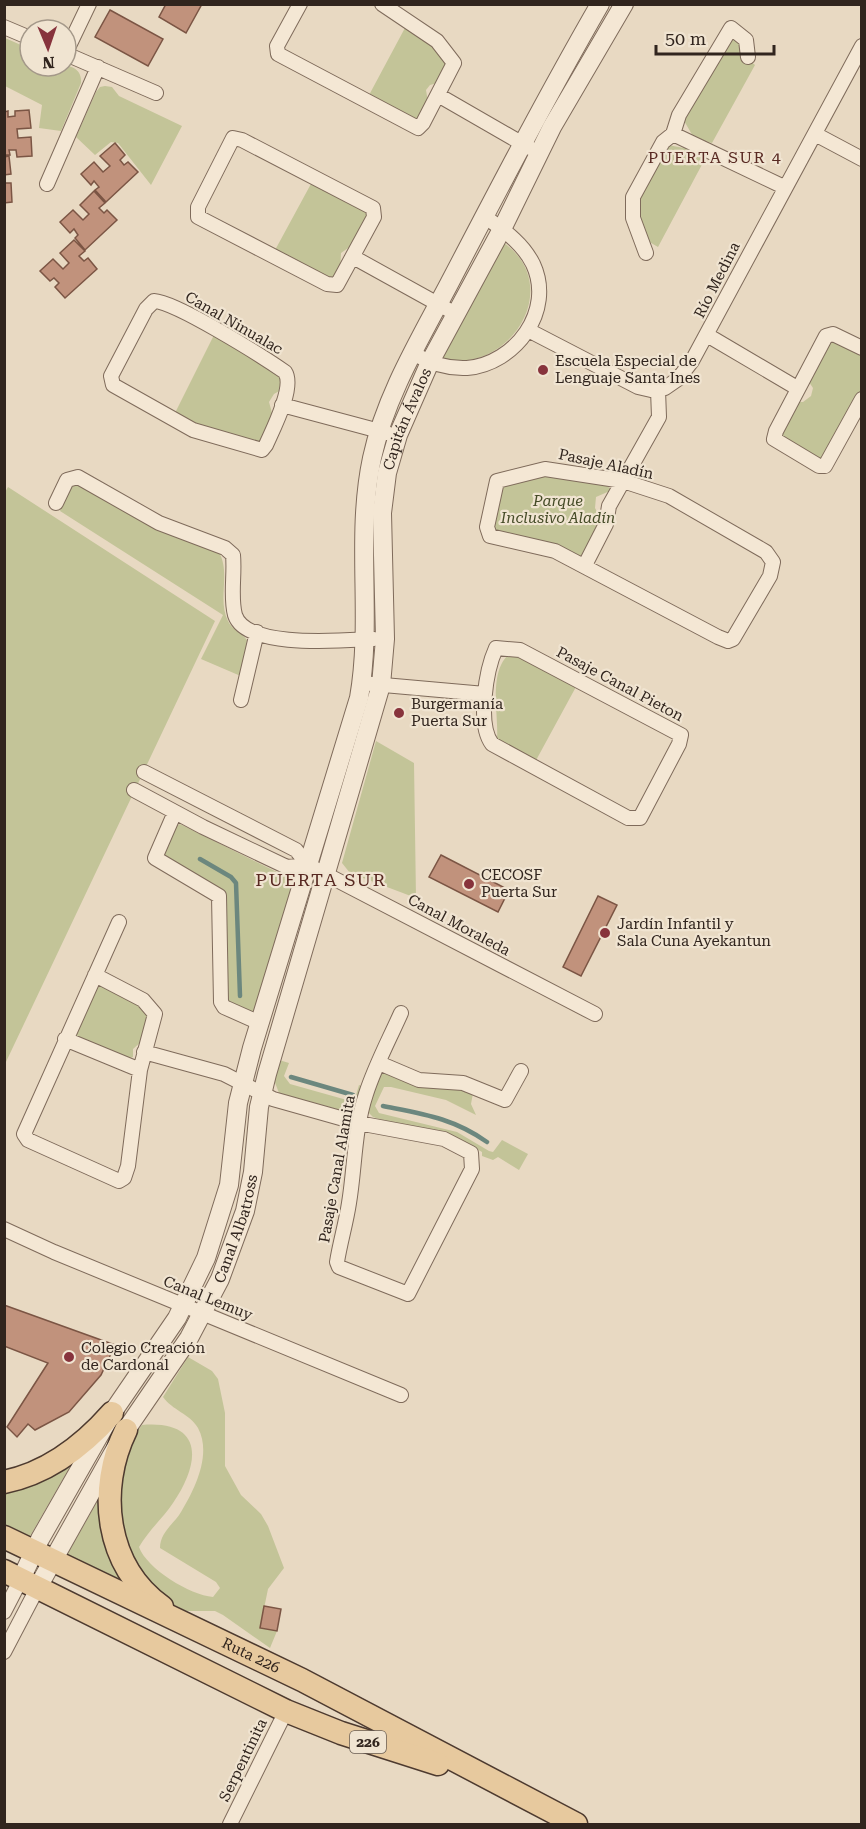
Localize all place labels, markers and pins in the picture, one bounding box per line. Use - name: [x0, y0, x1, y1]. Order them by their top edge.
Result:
- place label: Escuela Especial de Lenguaje Santa Ines: [555, 352, 700, 387]
- marker: Escuela Especial de Lenguaje Santa Ines: [536, 363, 550, 377]
- place label: Burgermanía Puerta Sur: [411, 695, 503, 730]
- marker: Burgermanía Puerta Sur: [392, 706, 406, 720]
- place label: CECOSF Puerta Sur: [481, 866, 557, 901]
- marker: CECOSF Puerta Sur: [462, 877, 476, 891]
- place label: Jardín Infantil y Sala Cuna Ayekantun: [617, 915, 771, 950]
- marker: Jardín Infantil y Sala Cuna Ayekantun: [598, 926, 612, 940]
- place label: Colegio Creación de Cardonal: [81, 1339, 206, 1374]
- marker: Colegio Creación de Cardonal: [62, 1350, 76, 1364]

